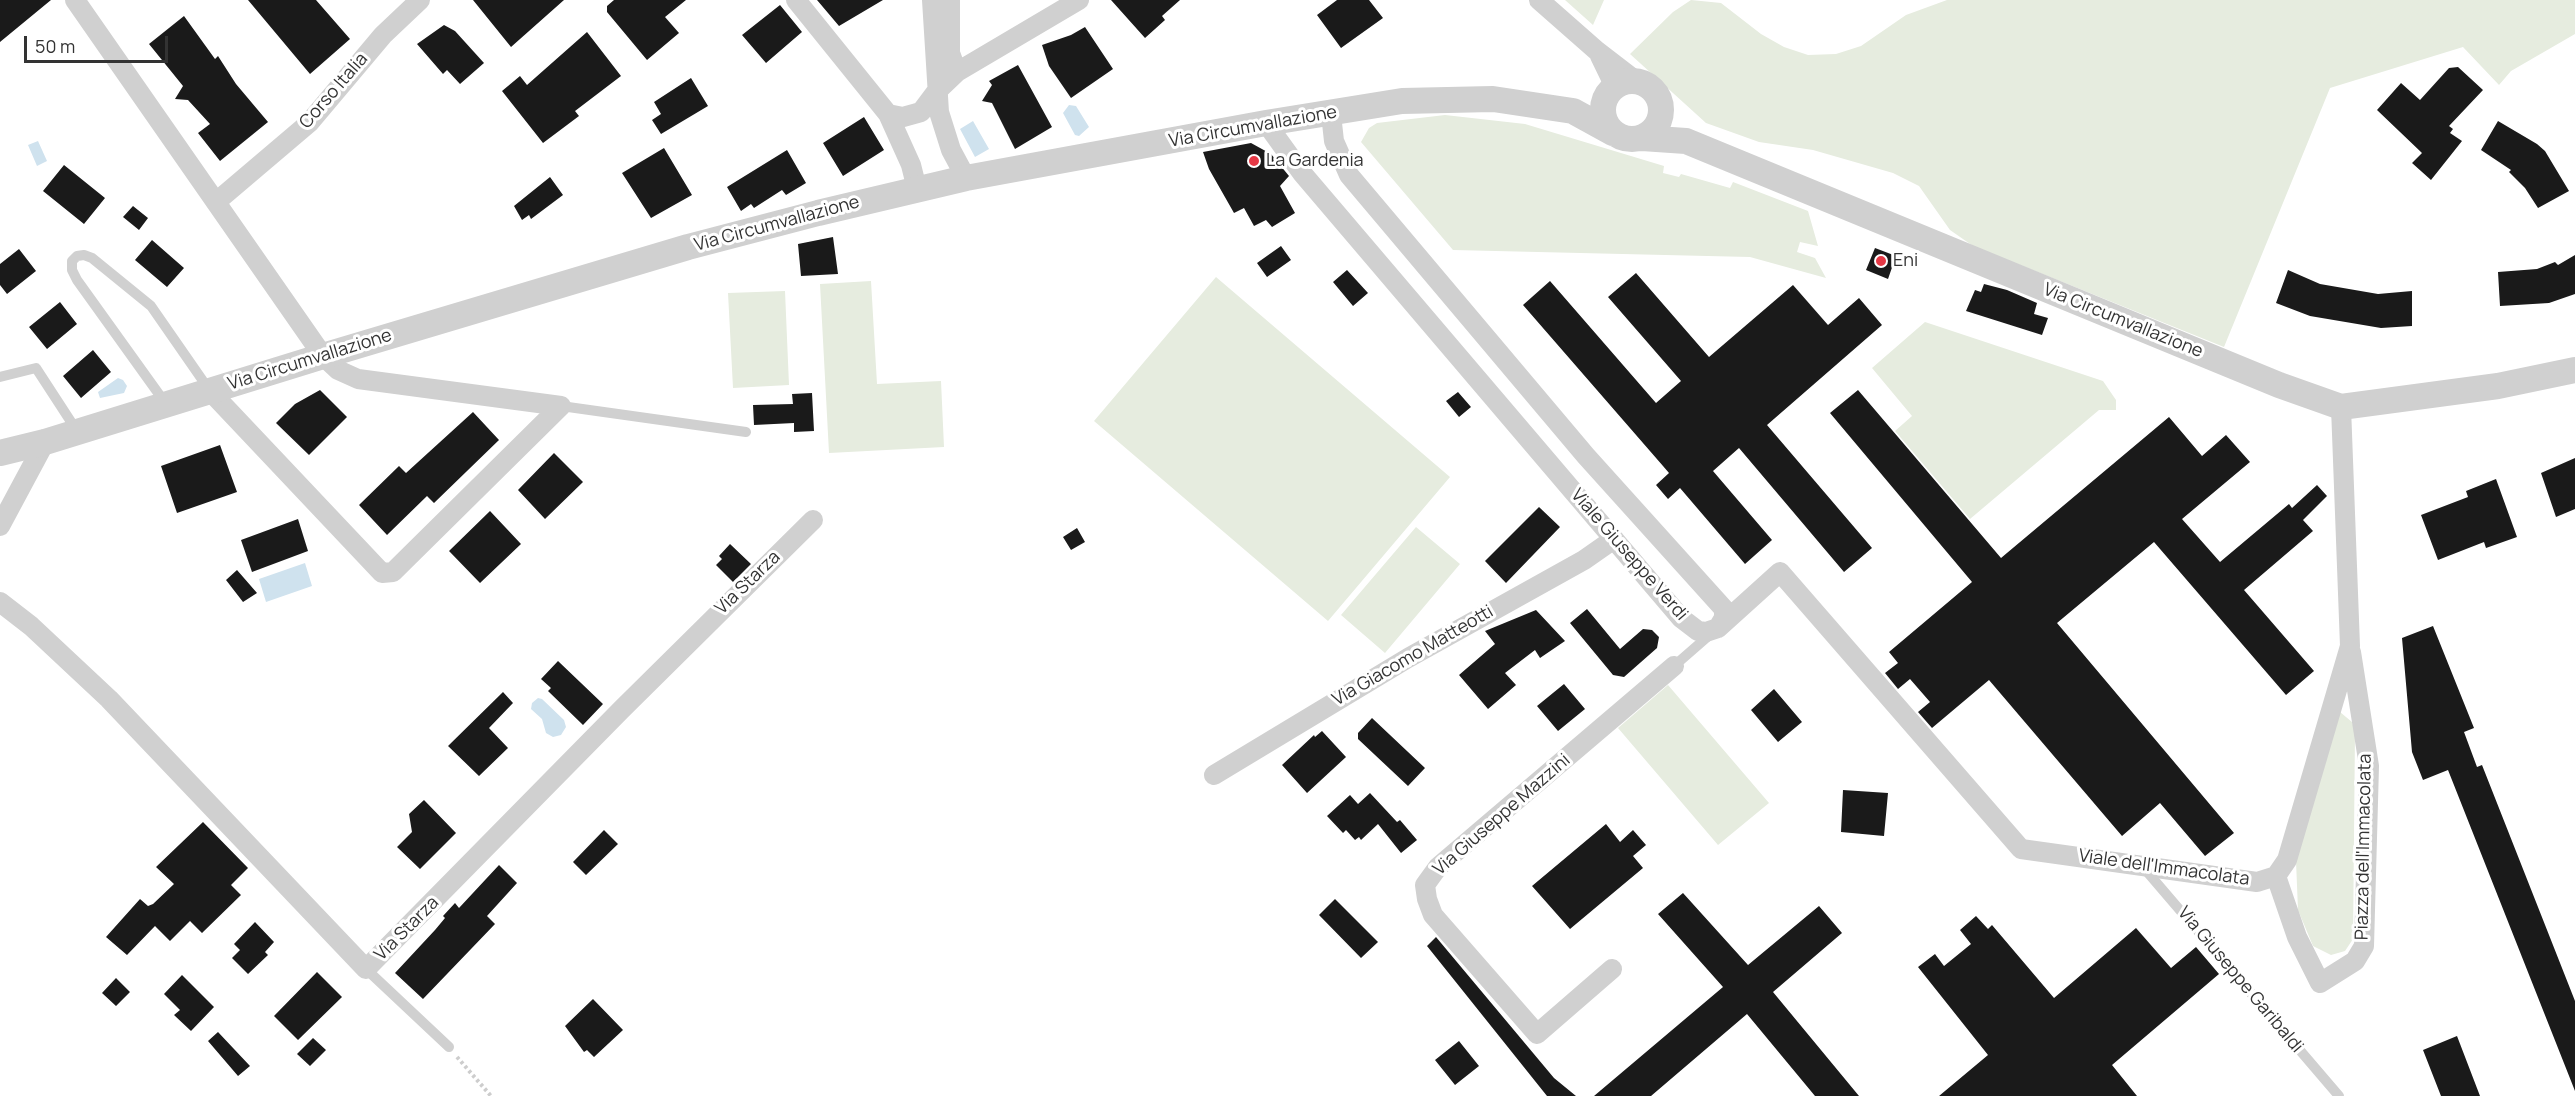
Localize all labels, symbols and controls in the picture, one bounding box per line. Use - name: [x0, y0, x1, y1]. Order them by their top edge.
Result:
- scale bar: [27, 24, 171, 62]
- text: 50 m: [35, 34, 75, 58]
- street label: Corso Italia: [295, 49, 373, 133]
- street label: Via Circumvallazione: [1167, 102, 1339, 152]
- place label: La Gardenia: [1266, 150, 1364, 172]
- marker: La Gardenia: [1247, 154, 1261, 168]
- street label: Via Circumvallazione: [692, 192, 862, 256]
- place label: Eni: [1893, 250, 1918, 272]
- marker: Eni: [1874, 254, 1888, 268]
- street label: Via Circumvallazione: [2040, 279, 2206, 363]
- street label: Via Circumvallazione: [225, 325, 395, 395]
- street label: Viale Giuseppe Verdi: [1566, 485, 1692, 625]
- street label: Via Starza: [711, 547, 785, 619]
- street label: Via Giacomo Matteotti: [1329, 601, 1497, 711]
- street label: Via Giuseppe Mazzini: [1429, 750, 1575, 880]
- street label: Piazza dell'Immacolata: [2352, 754, 2376, 940]
- street label: Viale dell'Immacolata: [2077, 845, 2251, 891]
- street label: Via Starza: [370, 892, 444, 966]
- street label: Via Giuseppe Garibaldi: [2173, 903, 2307, 1057]

